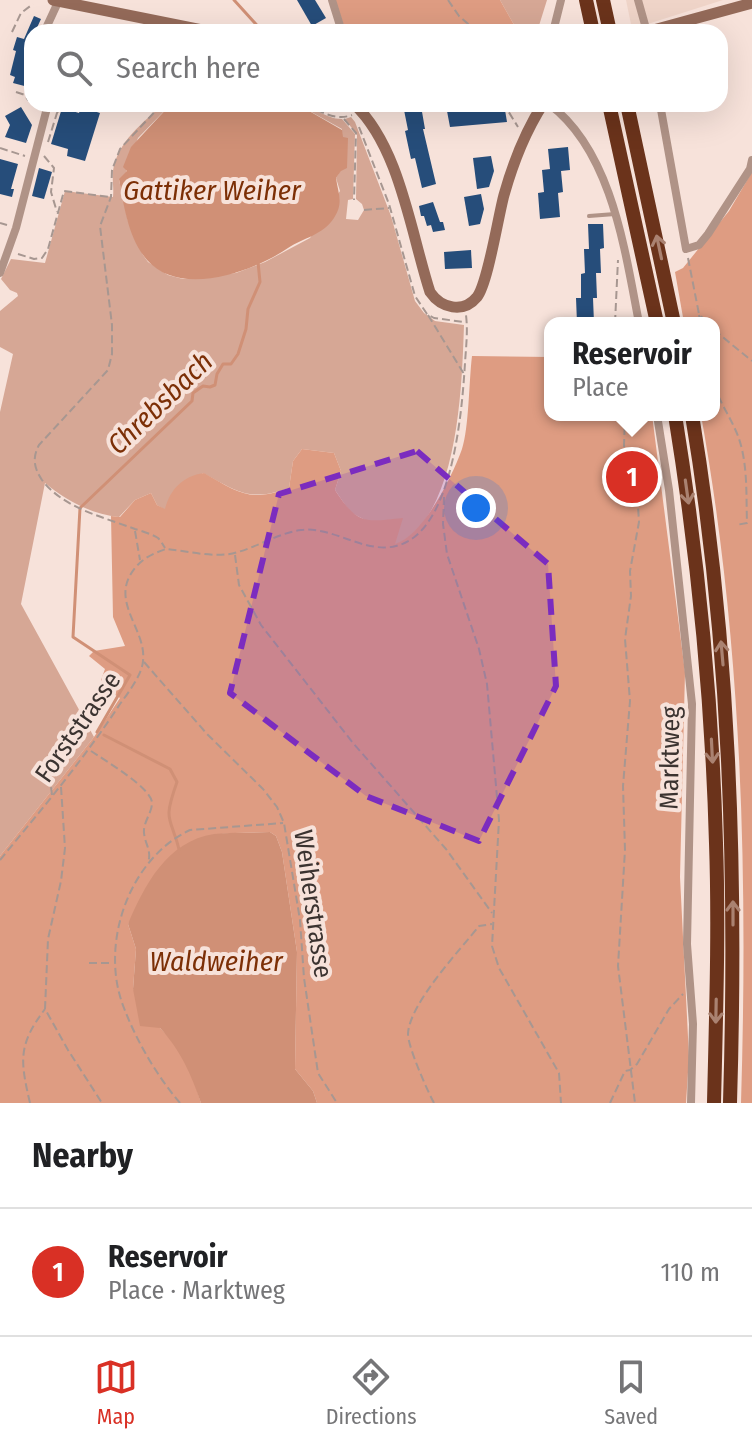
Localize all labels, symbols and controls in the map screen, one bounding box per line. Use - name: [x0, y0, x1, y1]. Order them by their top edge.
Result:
- search box: [24, 24, 728, 112]
- icon: search: [52, 46, 96, 90]
- text: Search here: [116, 50, 261, 86]
- water label: Gattiker Weiher: [123, 174, 302, 207]
- one-way arrow: [651, 234, 666, 260]
- popup: [544, 317, 720, 421]
- text: Reservoir: [572, 336, 692, 372]
- water label: Chrebsbach: [101, 345, 219, 461]
- text: Place: [572, 372, 629, 403]
- pin: 1: [606, 447, 658, 507]
- one-way arrow: [680, 479, 695, 504]
- your location: [456, 488, 496, 528]
- one-way arrow: [714, 640, 729, 667]
- street label: Forststrasse: [29, 666, 127, 788]
- street label: Marktweg: [654, 705, 686, 810]
- one-way arrow: [705, 737, 720, 764]
- street label: Weiherstrasse: [287, 828, 339, 980]
- one-way arrow: [725, 900, 741, 927]
- water label: Waldweiher: [149, 945, 284, 978]
- one-way arrow: [708, 997, 724, 1024]
- text: Nearby: [32, 1135, 133, 1176]
- text: Reservoir: [108, 1239, 228, 1275]
- text: 1: [53, 1257, 64, 1288]
- text: 110 m: [660, 1257, 720, 1288]
- text: Place · Marktweg: [108, 1275, 285, 1306]
- tab: Map: [94, 1355, 138, 1430]
- tab: Directions: [326, 1355, 417, 1430]
- tab: Saved: [604, 1355, 658, 1430]

